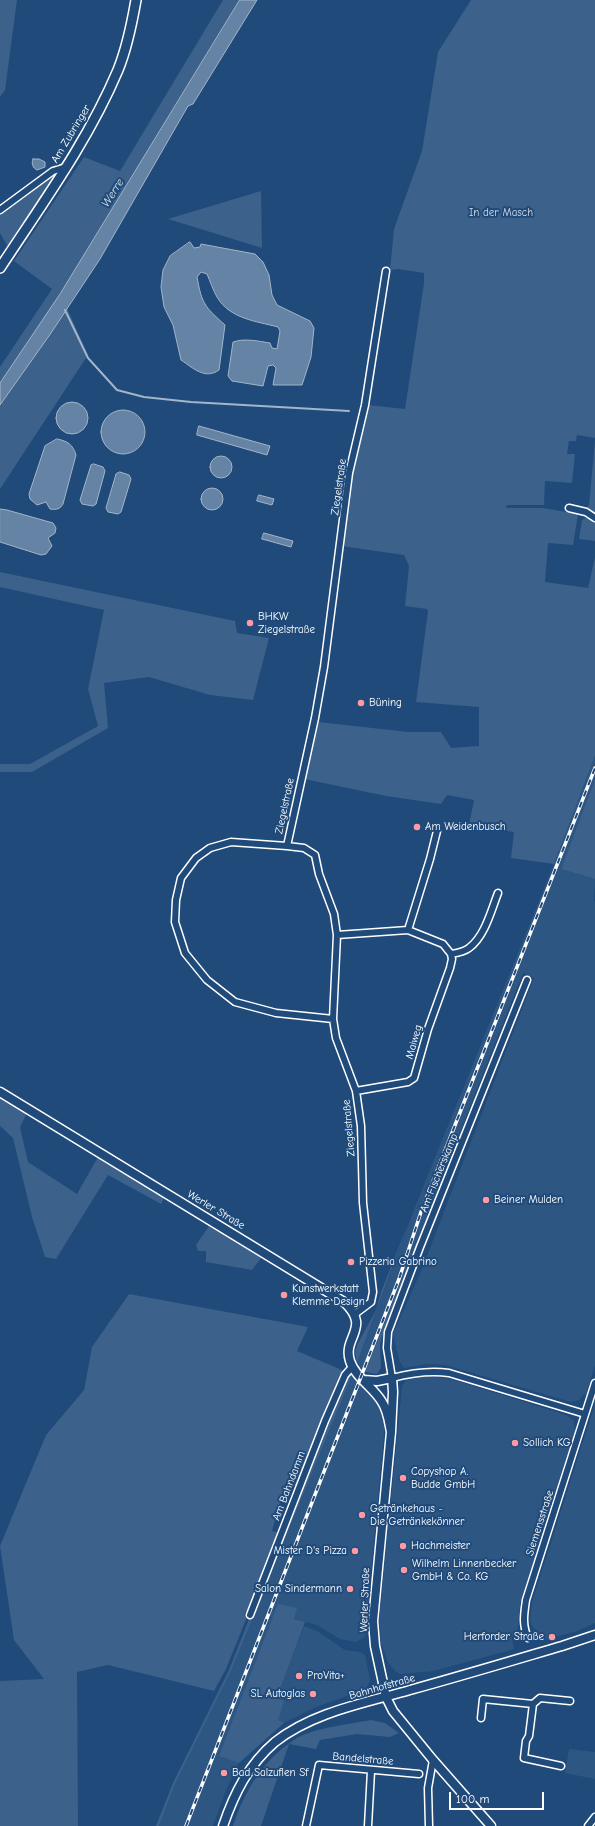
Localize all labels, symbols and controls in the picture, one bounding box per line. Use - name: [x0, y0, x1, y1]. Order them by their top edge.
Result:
- street label: Am Zubringer: [48, 102, 94, 166]
- water label: Werre: [99, 176, 127, 210]
- park label: In der Masch: [469, 206, 533, 220]
- street label: Ziegelstraße: [328, 458, 350, 516]
- place label: BHKW Ziegelstraße: [258, 610, 315, 636]
- marker: BHKW Ziegelstraße: [245, 618, 255, 628]
- place label: Büning: [369, 696, 402, 710]
- marker: Büning: [356, 698, 366, 708]
- street label: Ziegelstraße: [273, 777, 297, 835]
- place label: Am Weidenbusch: [425, 820, 506, 834]
- marker: Am Weidenbusch: [412, 822, 422, 832]
- street label: Maiweg: [403, 1023, 425, 1061]
- street label: Ziegelstraße: [340, 1099, 358, 1157]
- street label: Am Fischerskamp: [417, 1132, 461, 1214]
- street label: Werler Straße: [185, 1188, 247, 1232]
- place label: Beiner Mulden: [494, 1193, 563, 1207]
- marker: Beiner Mulden: [481, 1195, 491, 1205]
- place label: Pizzeria Gabrino: [359, 1255, 437, 1269]
- marker: Pizzeria Gabrino: [346, 1257, 356, 1267]
- place label: Kunstwerkstatt Klemme Design: [292, 1282, 365, 1308]
- marker: Kunstwerkstatt Klemme Design: [279, 1290, 289, 1300]
- place label: Sollich KG: [523, 1436, 571, 1450]
- marker: Sollich KG: [510, 1438, 520, 1448]
- street label: Am Bahndamm: [270, 1449, 308, 1523]
- place label: Copyshop A. Budde GmbH: [411, 1465, 475, 1491]
- marker: Copyshop A. Budde GmbH: [398, 1473, 408, 1483]
- street label: Siemensstraße: [523, 1489, 557, 1557]
- place label: Getränkehaus - Die Getränkekönner: [370, 1502, 464, 1528]
- marker: Getränkehaus - Die Getränkekönner: [357, 1510, 367, 1520]
- place label: Hachmeister: [411, 1539, 470, 1553]
- marker: Hachmeister: [398, 1541, 408, 1551]
- place label: Mister D's Pizza: [273, 1544, 347, 1558]
- marker: Mister D's Pizza: [350, 1546, 360, 1556]
- place label: Wilhelm Linnenbecker GmbH & Co. KG: [412, 1557, 516, 1583]
- marker: Wilhelm Linnenbecker GmbH & Co. KG: [399, 1565, 409, 1575]
- street label: Werler Straße: [357, 1567, 373, 1633]
- place label: Salon Sindermann: [255, 1582, 342, 1596]
- marker: Salon Sindermann: [345, 1584, 355, 1594]
- place label: Herforder Straße: [464, 1630, 544, 1644]
- marker: Herforder Straße: [547, 1632, 557, 1642]
- place label: ProVita+: [307, 1669, 345, 1683]
- marker: ProVita+: [294, 1671, 304, 1681]
- street label: Bahnhofstraße: [347, 1671, 417, 1703]
- place label: SL Autoglas: [251, 1687, 305, 1701]
- marker: SL Autoglas: [308, 1689, 318, 1699]
- street label: Bandelstraße: [332, 1750, 394, 1768]
- place label: Bad Salzuflen Sf: [232, 1766, 308, 1780]
- marker: Bad Salzuflen Sf: [219, 1768, 229, 1778]
- scale bar: [451, 1784, 546, 1810]
- text: 100 m: [456, 1792, 489, 1806]

